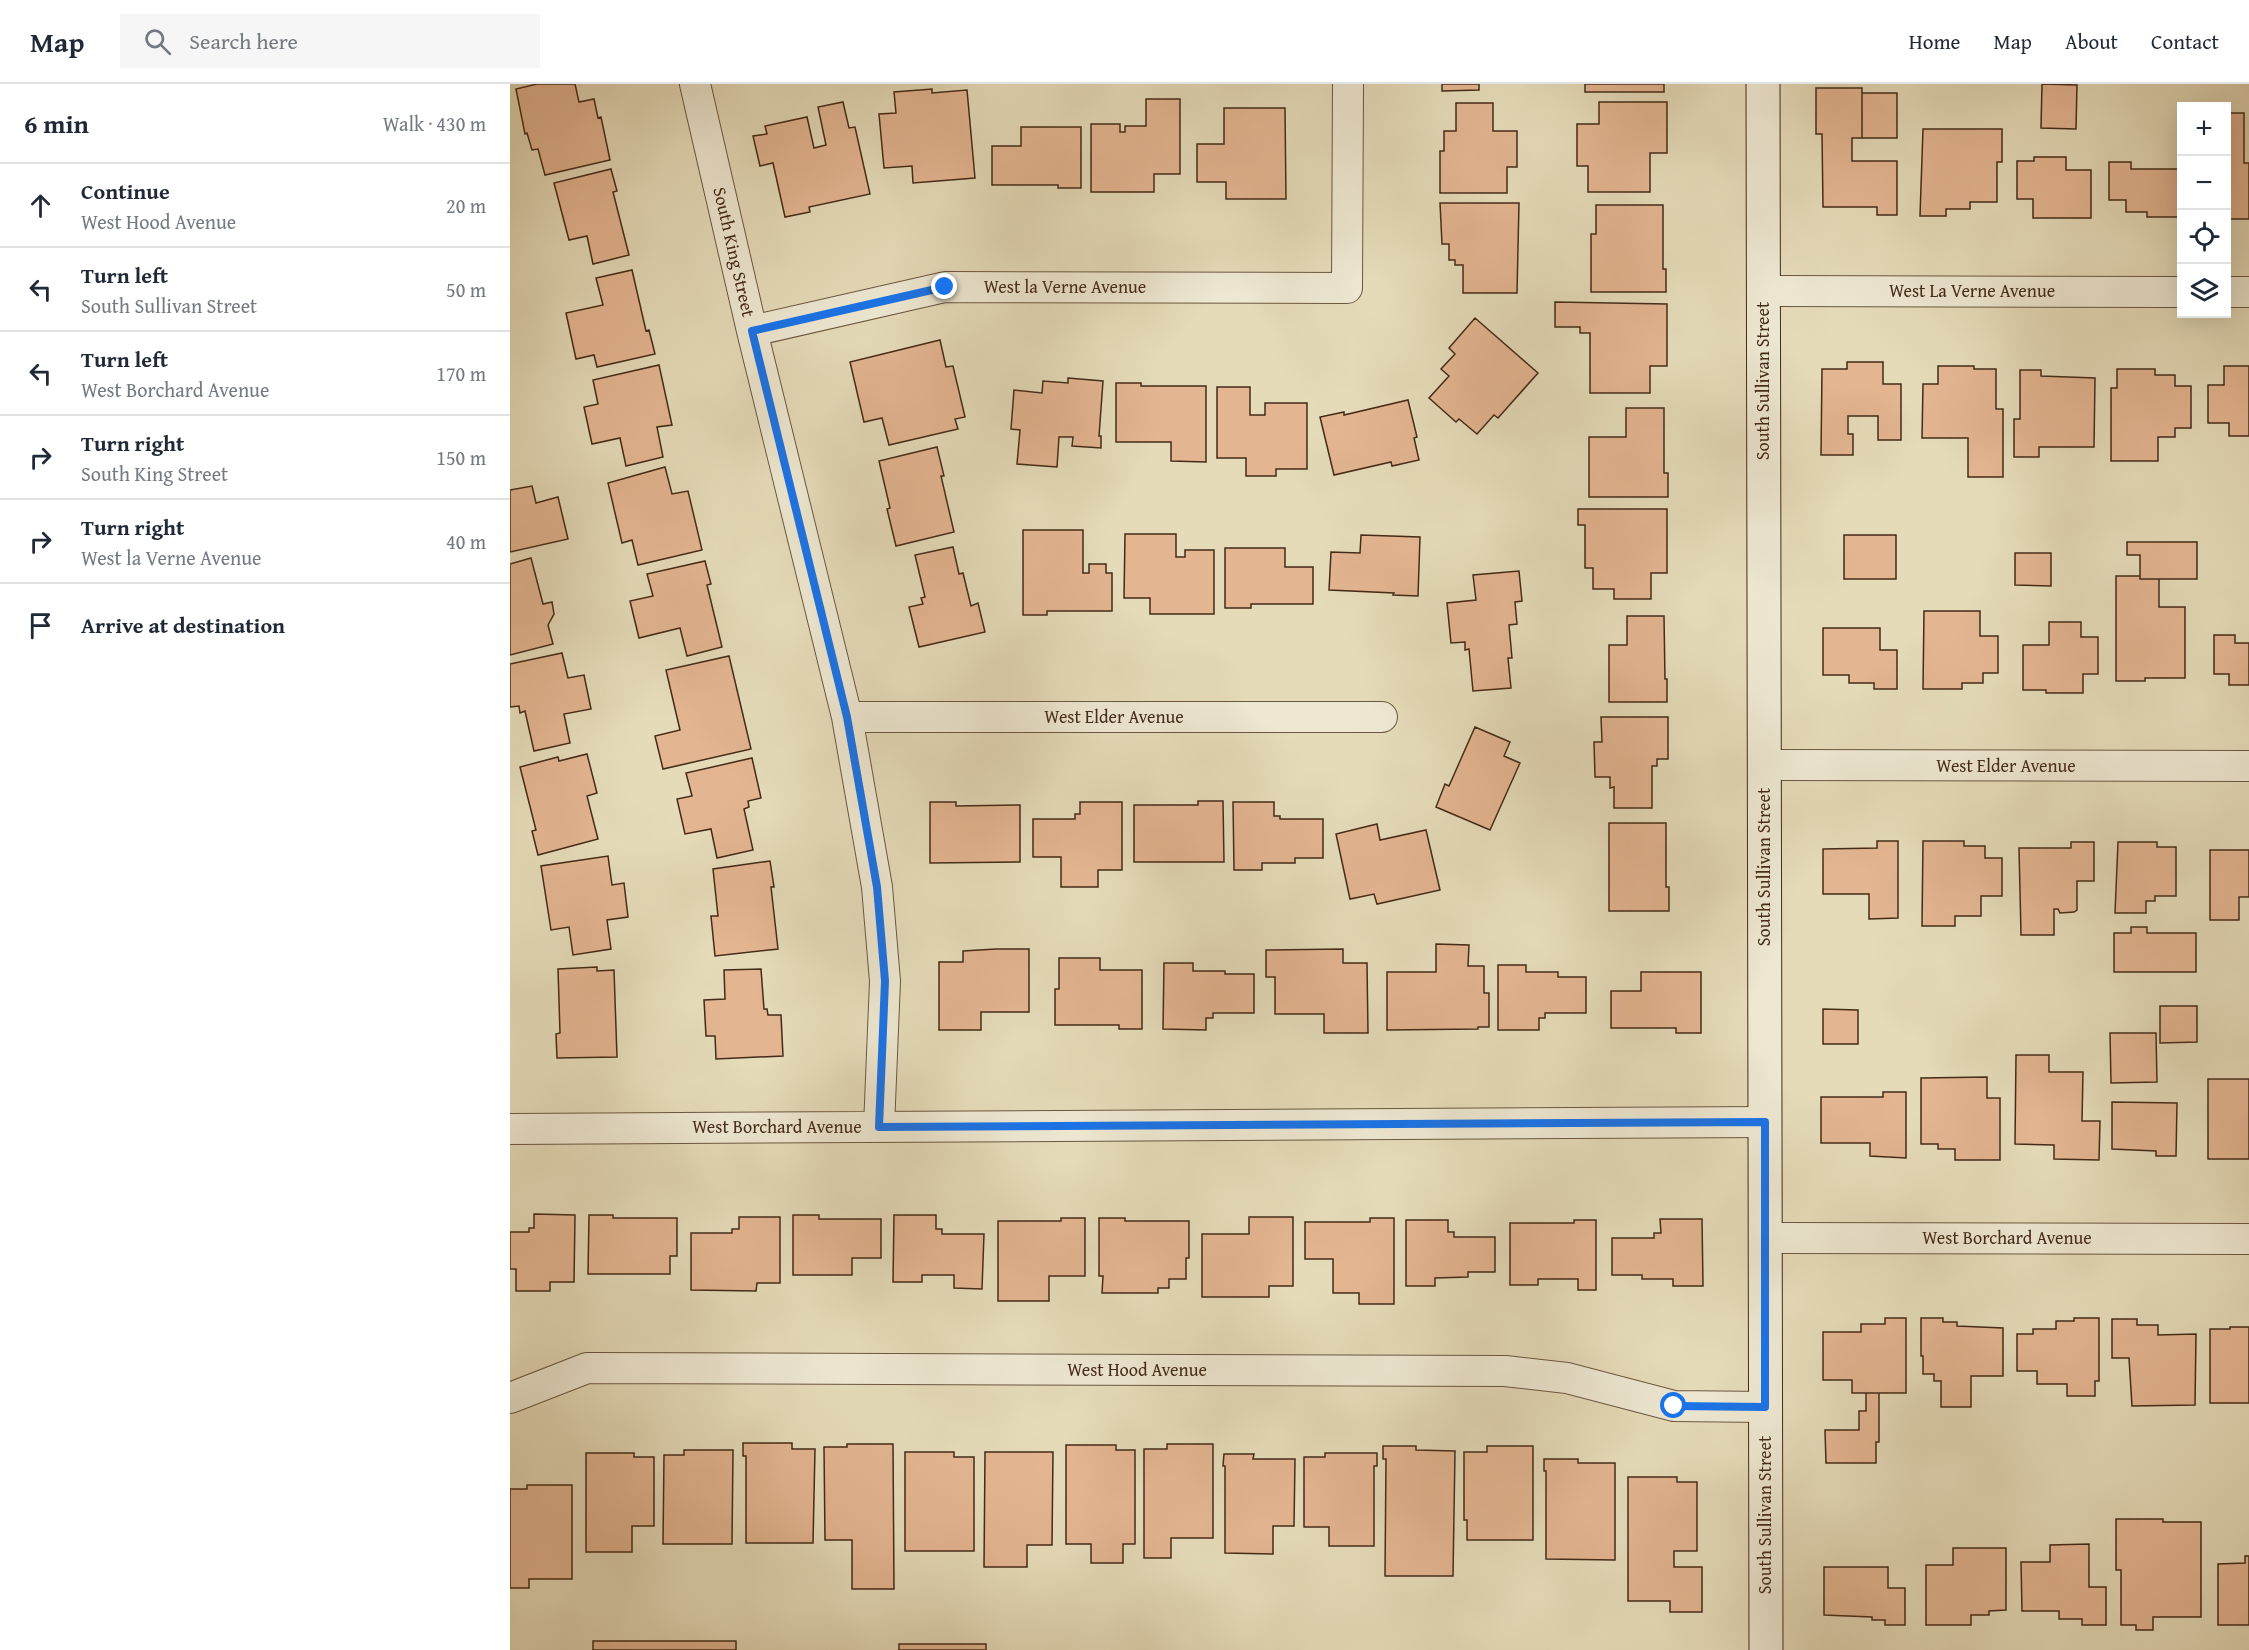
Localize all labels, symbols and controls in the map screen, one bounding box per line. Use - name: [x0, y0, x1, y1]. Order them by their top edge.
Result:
- search box: [120, 14, 540, 68]
- text: Map: [30, 21, 84, 62]
- icon: search: [141, 25, 174, 58]
- text: Search here: [189, 25, 298, 57]
- text: Home: [1909, 26, 1960, 57]
- text: Map: [1993, 26, 2032, 57]
- text: About: [2065, 26, 2118, 57]
- text: Contact: [2151, 26, 2219, 57]
- map controls: [2177, 102, 2231, 318]
- button: +: [2177, 102, 2231, 156]
- text: 6 min: [24, 104, 89, 143]
- text: Walk · 430 m: [383, 109, 486, 138]
- button: −: [2177, 156, 2231, 210]
- text: Continue: [81, 175, 170, 207]
- street label: South King Street: [706, 184, 763, 320]
- icon: ahead: [24, 189, 57, 222]
- text: 20 m: [446, 191, 486, 220]
- text: West Hood Avenue: [81, 207, 236, 236]
- button: locate: [2177, 210, 2231, 264]
- text: Turn left: [81, 259, 168, 291]
- button: layers: [2177, 264, 2231, 318]
- icon: left: [24, 273, 57, 306]
- route end: [931, 273, 957, 299]
- street label: West la Verne Avenue: [984, 273, 1146, 300]
- text: 50 m: [446, 275, 486, 304]
- street label: West La Verne Avenue: [1889, 277, 2055, 304]
- text: South Sullivan Street: [81, 291, 257, 320]
- street label: South Sullivan Street: [1749, 301, 1776, 460]
- text: Turn left: [81, 343, 168, 375]
- icon: left: [24, 357, 57, 390]
- text: 170 m: [436, 359, 486, 388]
- text: West Borchard Avenue: [81, 375, 269, 404]
- text: Turn right: [81, 427, 184, 459]
- icon: right: [24, 441, 57, 474]
- text: 150 m: [436, 443, 486, 472]
- text: South King Street: [81, 459, 228, 488]
- text: Turn right: [81, 511, 184, 543]
- icon: right: [24, 525, 57, 558]
- text: 40 m: [446, 527, 486, 556]
- text: West la Verne Avenue: [81, 543, 262, 572]
- icon: arrive: [24, 609, 57, 642]
- text: Arrive at destination: [81, 609, 285, 641]
- street label: West Elder Avenue: [1044, 703, 1184, 730]
- street label: West Elder Avenue: [1936, 752, 2076, 779]
- street label: South Sullivan Street: [1750, 787, 1777, 946]
- street label: West Borchard Avenue: [692, 1113, 862, 1140]
- street label: West Borchard Avenue: [1922, 1224, 2092, 1251]
- street label: West Hood Avenue: [1067, 1356, 1207, 1383]
- route start: [1660, 1392, 1686, 1418]
- street label: South Sullivan Street: [1751, 1435, 1778, 1594]

